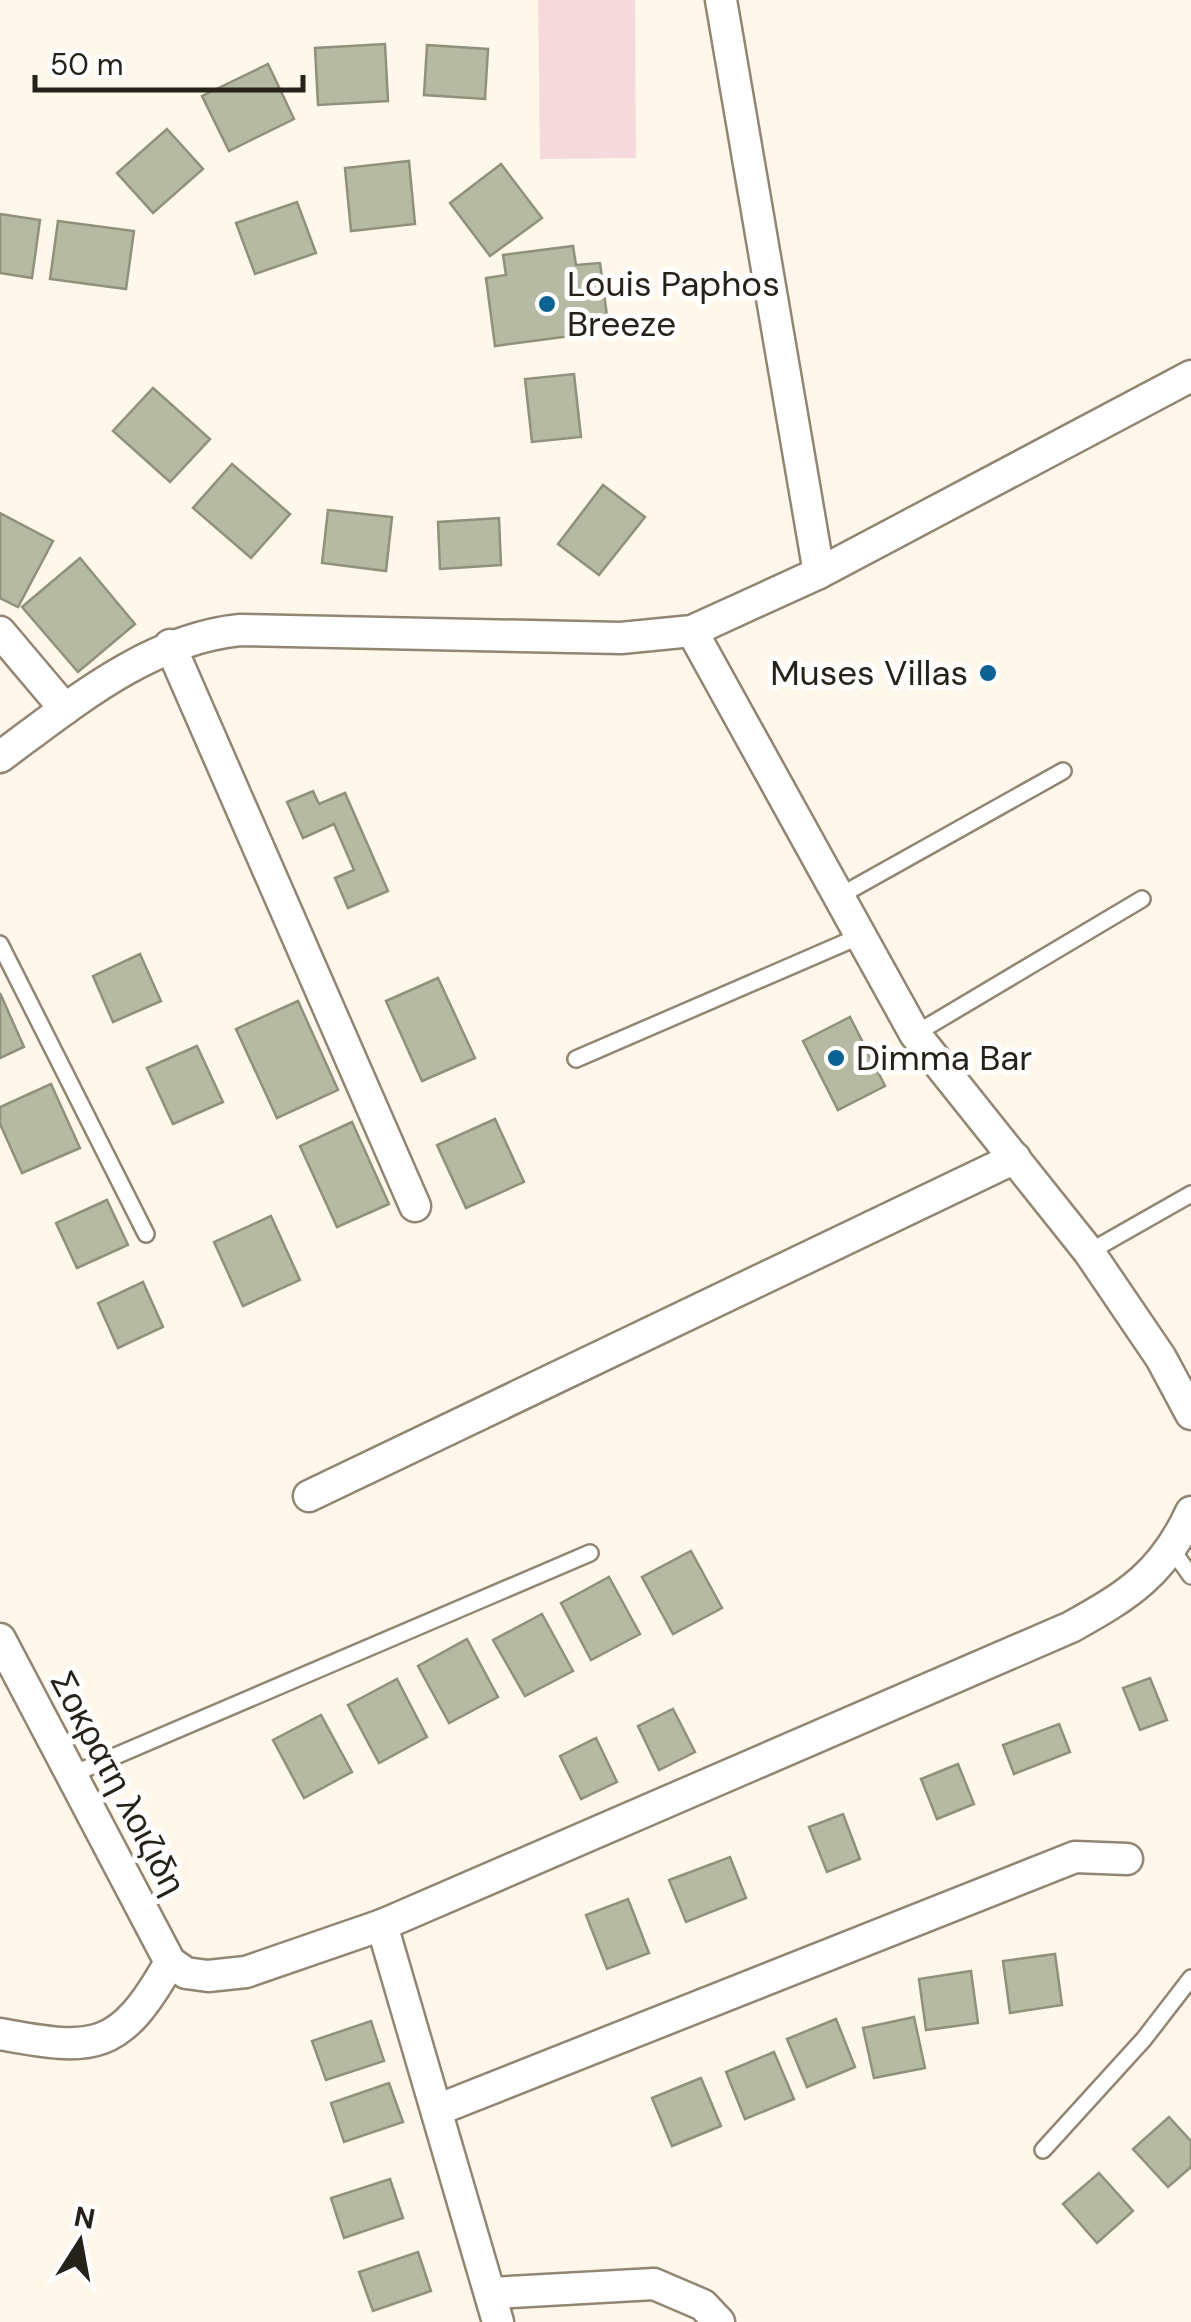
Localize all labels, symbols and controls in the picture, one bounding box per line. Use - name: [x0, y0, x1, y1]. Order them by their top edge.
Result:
- scale bar: [35, 30, 302, 92]
- text: 50 m: [50, 45, 124, 84]
- place label: Louis Paphos Breeze: [567, 261, 780, 347]
- marker: Louis Paphos Breeze: [536, 293, 558, 315]
- place label: Muses Villas: [770, 650, 968, 696]
- marker: Muses Villas: [977, 662, 999, 684]
- place label: Dimma Bar: [856, 1035, 1032, 1081]
- marker: Dimma Bar: [825, 1047, 847, 1069]
- street label: Σοκρατη λοιζιδη: [40, 1663, 196, 1903]
- north arrow: [30, 2192, 130, 2292]
- text: N: [71, 2198, 98, 2238]

